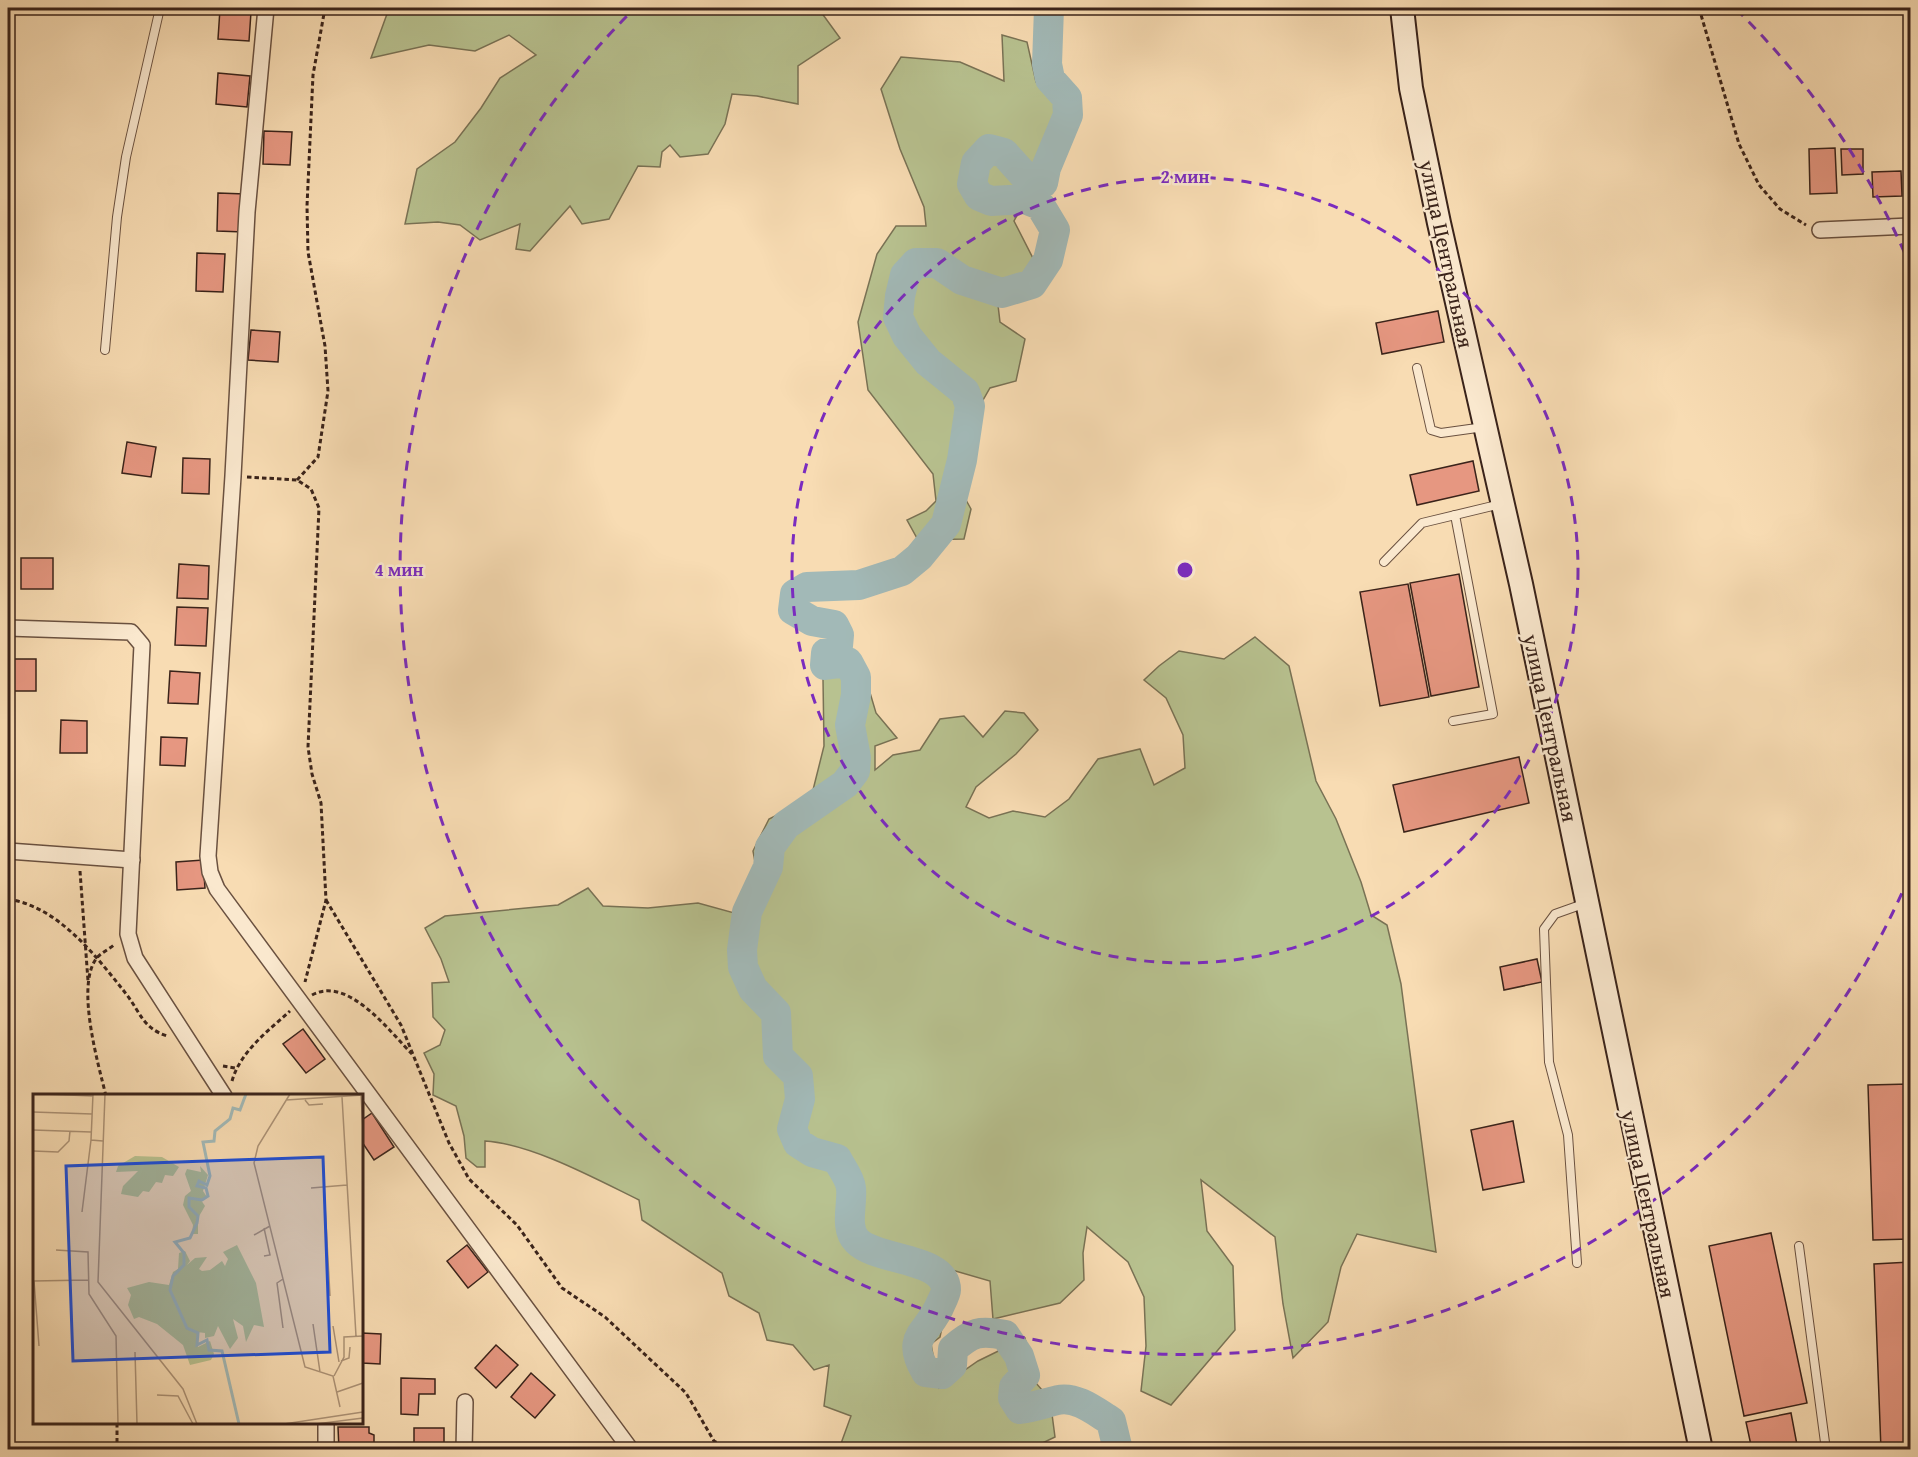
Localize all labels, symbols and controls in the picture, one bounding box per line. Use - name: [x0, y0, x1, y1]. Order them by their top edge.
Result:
- street label: улица Центральная: [1411, 156, 1483, 351]
- text: 2 мин: [1160, 163, 1210, 190]
- text: 4 мин: [374, 556, 424, 583]
- centre of rings: [1175, 560, 1195, 580]
- street label: улица Центральная: [1515, 630, 1587, 825]
- inset map: [33, 1094, 363, 1424]
- street label: улица Центральная: [1613, 1106, 1685, 1301]

